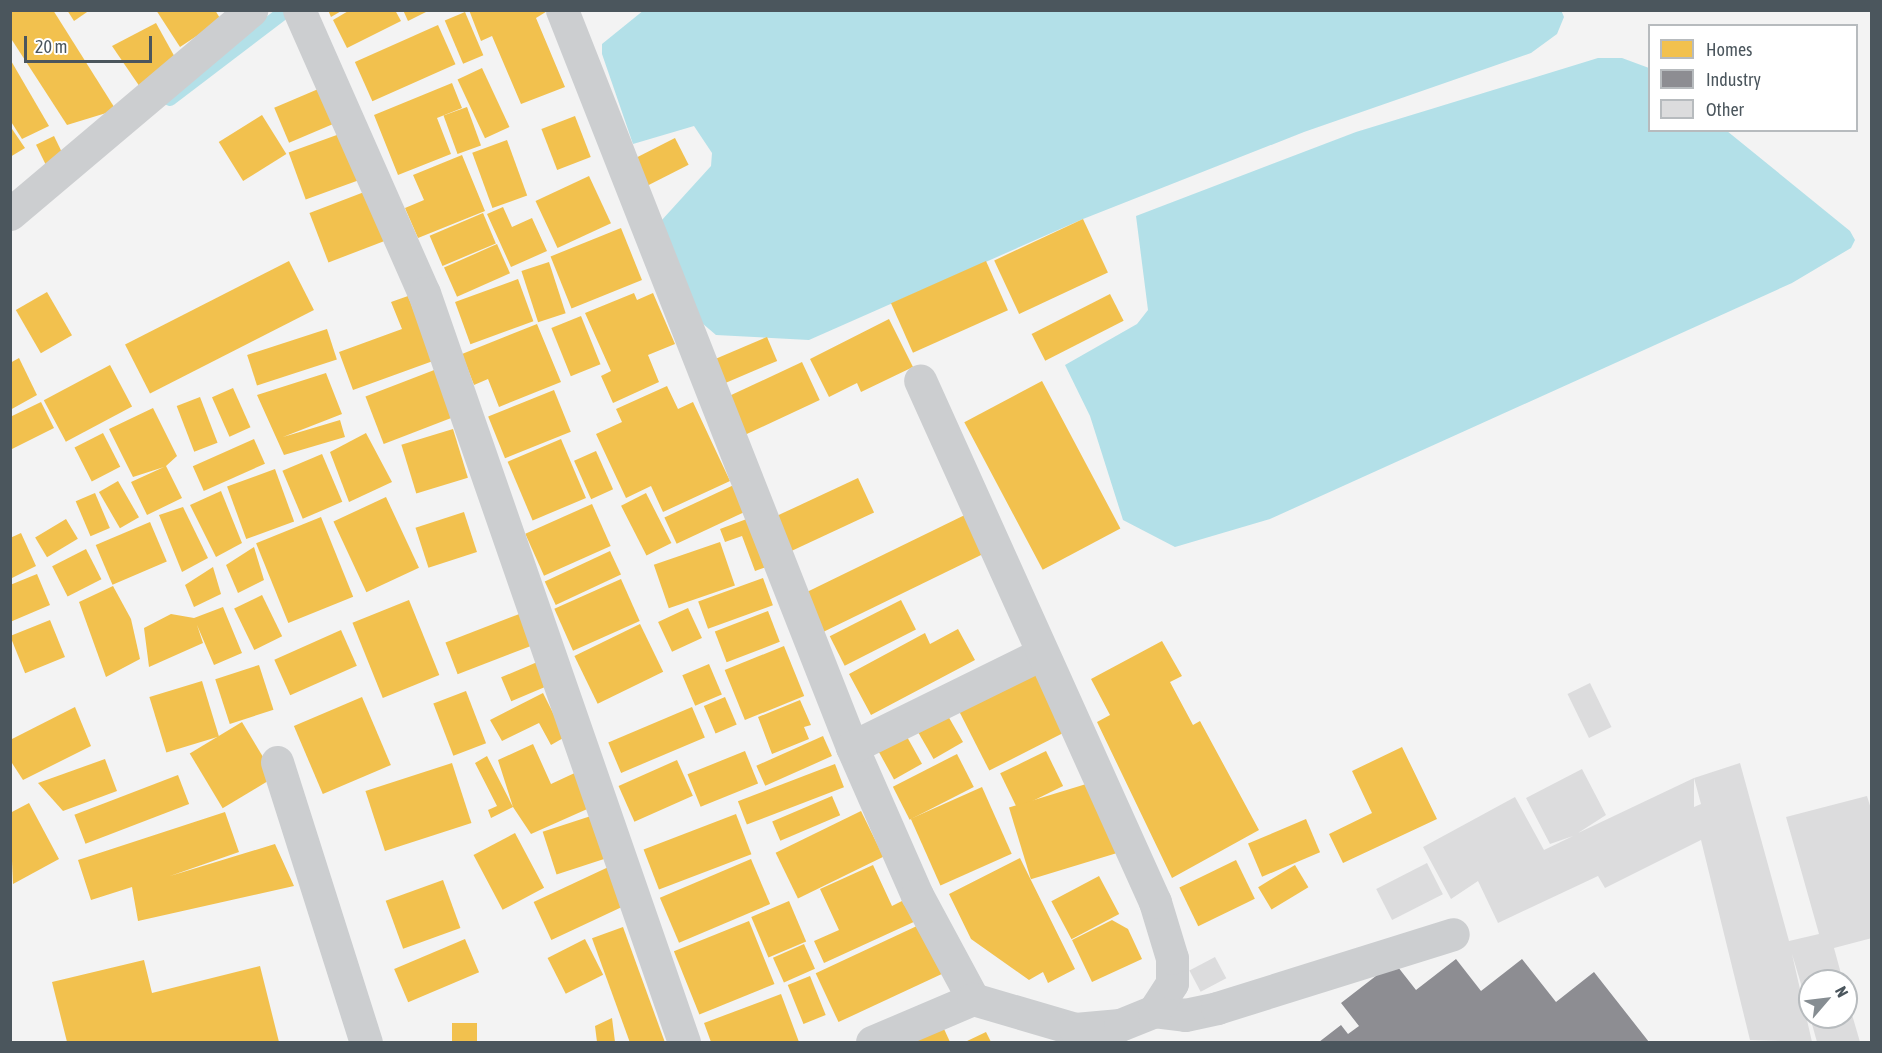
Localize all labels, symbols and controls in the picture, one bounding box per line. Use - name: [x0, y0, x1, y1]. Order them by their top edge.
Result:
- scale bar: [27, 24, 154, 62]
- legend: [1648, 24, 1858, 132]
- text: 20 m: [35, 36, 67, 57]
- text: Homes: [1706, 39, 1752, 60]
- text: Industry: [1706, 69, 1761, 90]
- text: Other: [1706, 99, 1744, 120]
- north arrow: [1798, 969, 1858, 1029]
- text: N: [1832, 983, 1852, 1000]

